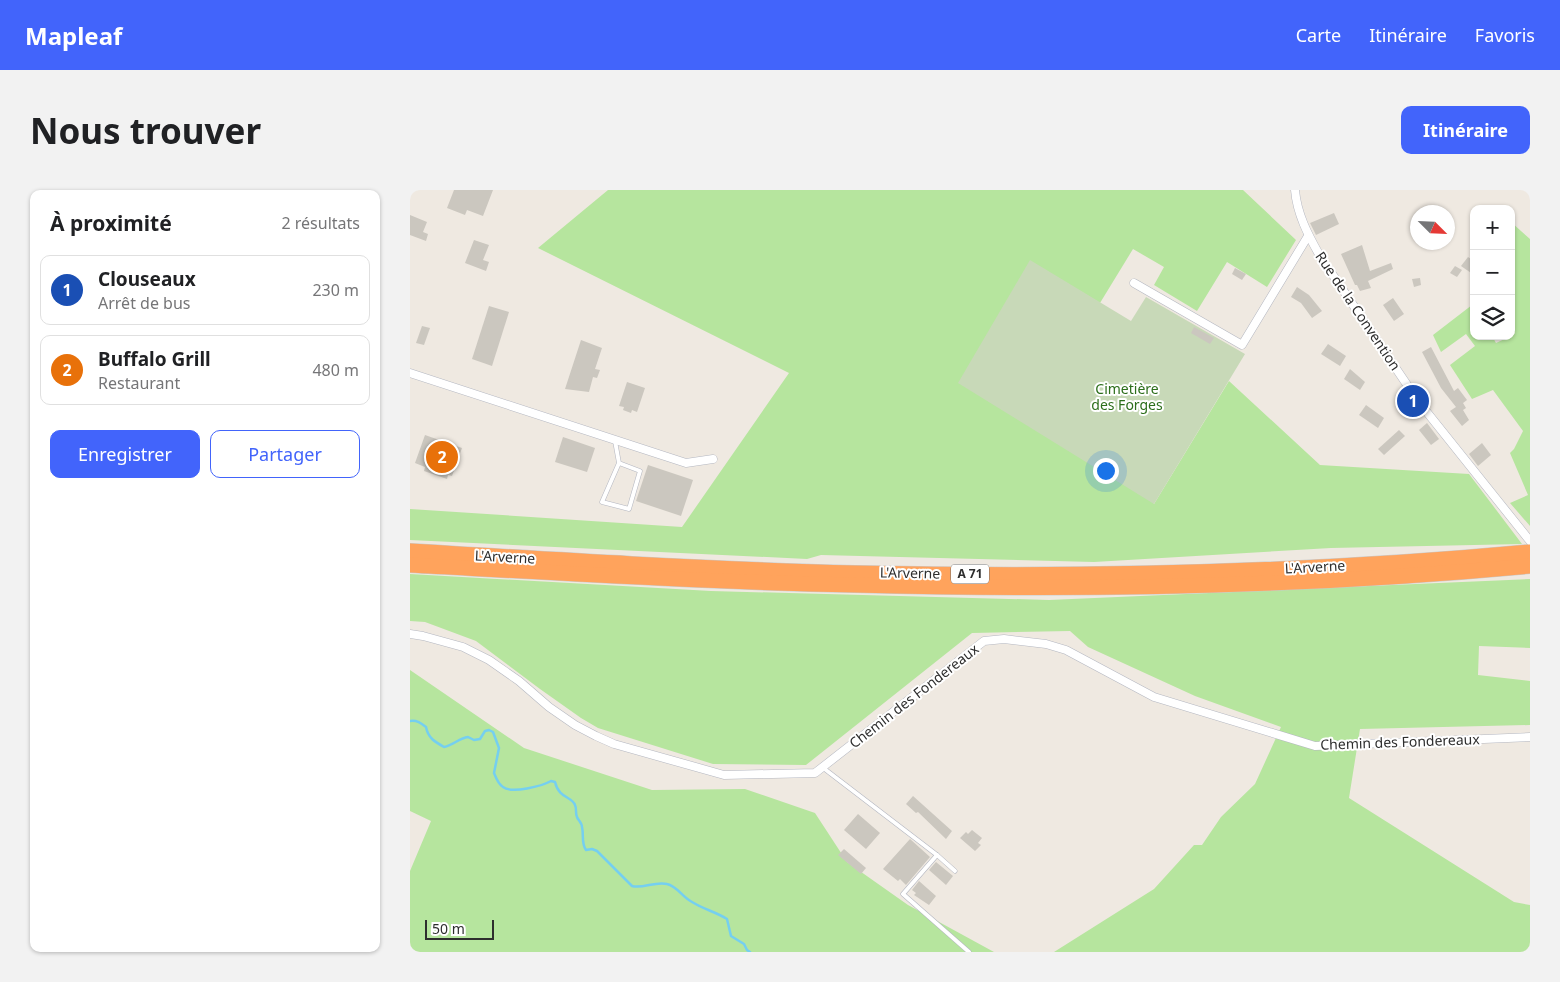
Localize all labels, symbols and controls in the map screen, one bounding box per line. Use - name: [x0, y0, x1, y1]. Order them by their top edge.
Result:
- text: Mapleaf: [25, 19, 122, 52]
- text: Carte: [1296, 23, 1341, 47]
- text: Itinéraire: [1369, 23, 1447, 47]
- text: Favoris: [1475, 23, 1535, 47]
- button: Itinéraire: [1401, 106, 1530, 154]
- text: Nous trouver: [30, 107, 261, 154]
- north arrow: [1410, 205, 1455, 250]
- map controls: [1470, 205, 1515, 340]
- button: +: [1470, 205, 1515, 250]
- text: À proximité: [50, 209, 172, 237]
- text: 2 résultats: [282, 212, 360, 234]
- street label: Rue de la Convention: [1312, 248, 1405, 374]
- button: −: [1470, 250, 1515, 295]
- text: Clouseaux: [98, 266, 196, 292]
- text: 1: [62, 279, 72, 301]
- text: 230 m: [312, 279, 359, 301]
- text: Arrêt de bus: [98, 292, 191, 314]
- button: layers: [1470, 295, 1515, 340]
- text: Buffalo Grill: [98, 346, 211, 372]
- text: 2: [62, 359, 72, 381]
- text: 480 m: [312, 359, 359, 381]
- text: Restaurant: [98, 372, 180, 394]
- park label: Cimetière des Forges: [1091, 379, 1163, 414]
- pin: 1: [1397, 382, 1429, 420]
- button: Enregistrer: [50, 430, 200, 478]
- button: Partager: [210, 430, 360, 478]
- pin: 2: [426, 438, 458, 476]
- your location: [1093, 458, 1119, 484]
- street label: L'Arverne: [474, 545, 536, 568]
- street label: L'Arverne: [1284, 555, 1346, 578]
- street label: L'Arverne: [880, 562, 940, 583]
- road number: A 71: [951, 564, 989, 584]
- street label: Chemin des Fondereaux: [845, 639, 983, 752]
- street label: Chemin des Fondereaux: [1320, 729, 1481, 754]
- scale bar: [425, 917, 494, 940]
- text: 50 m: [432, 919, 465, 938]

